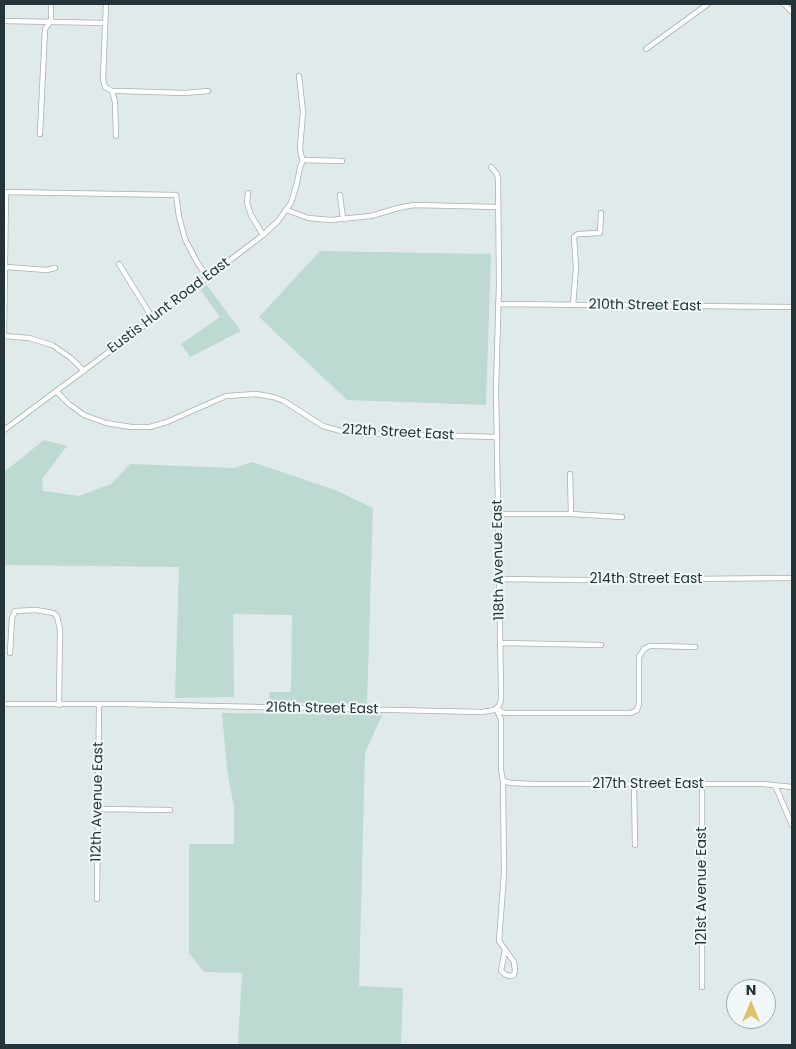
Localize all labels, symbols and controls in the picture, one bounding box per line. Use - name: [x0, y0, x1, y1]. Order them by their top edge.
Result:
- street label: Eustis Hunt Road East: [105, 255, 233, 357]
- street label: 210th Street East: [588, 297, 702, 315]
- street label: 212th Street East: [342, 422, 454, 444]
- street label: 118th Avenue East: [490, 499, 508, 621]
- street label: 214th Street East: [590, 571, 702, 587]
- street label: 216th Street East: [265, 700, 379, 718]
- street label: 112th Avenue East: [89, 742, 107, 862]
- street label: 217th Street East: [592, 776, 704, 792]
- street label: 121st Avenue East: [694, 827, 710, 945]
- north arrow: [726, 979, 776, 1029]
- text: N: [746, 980, 756, 1000]

